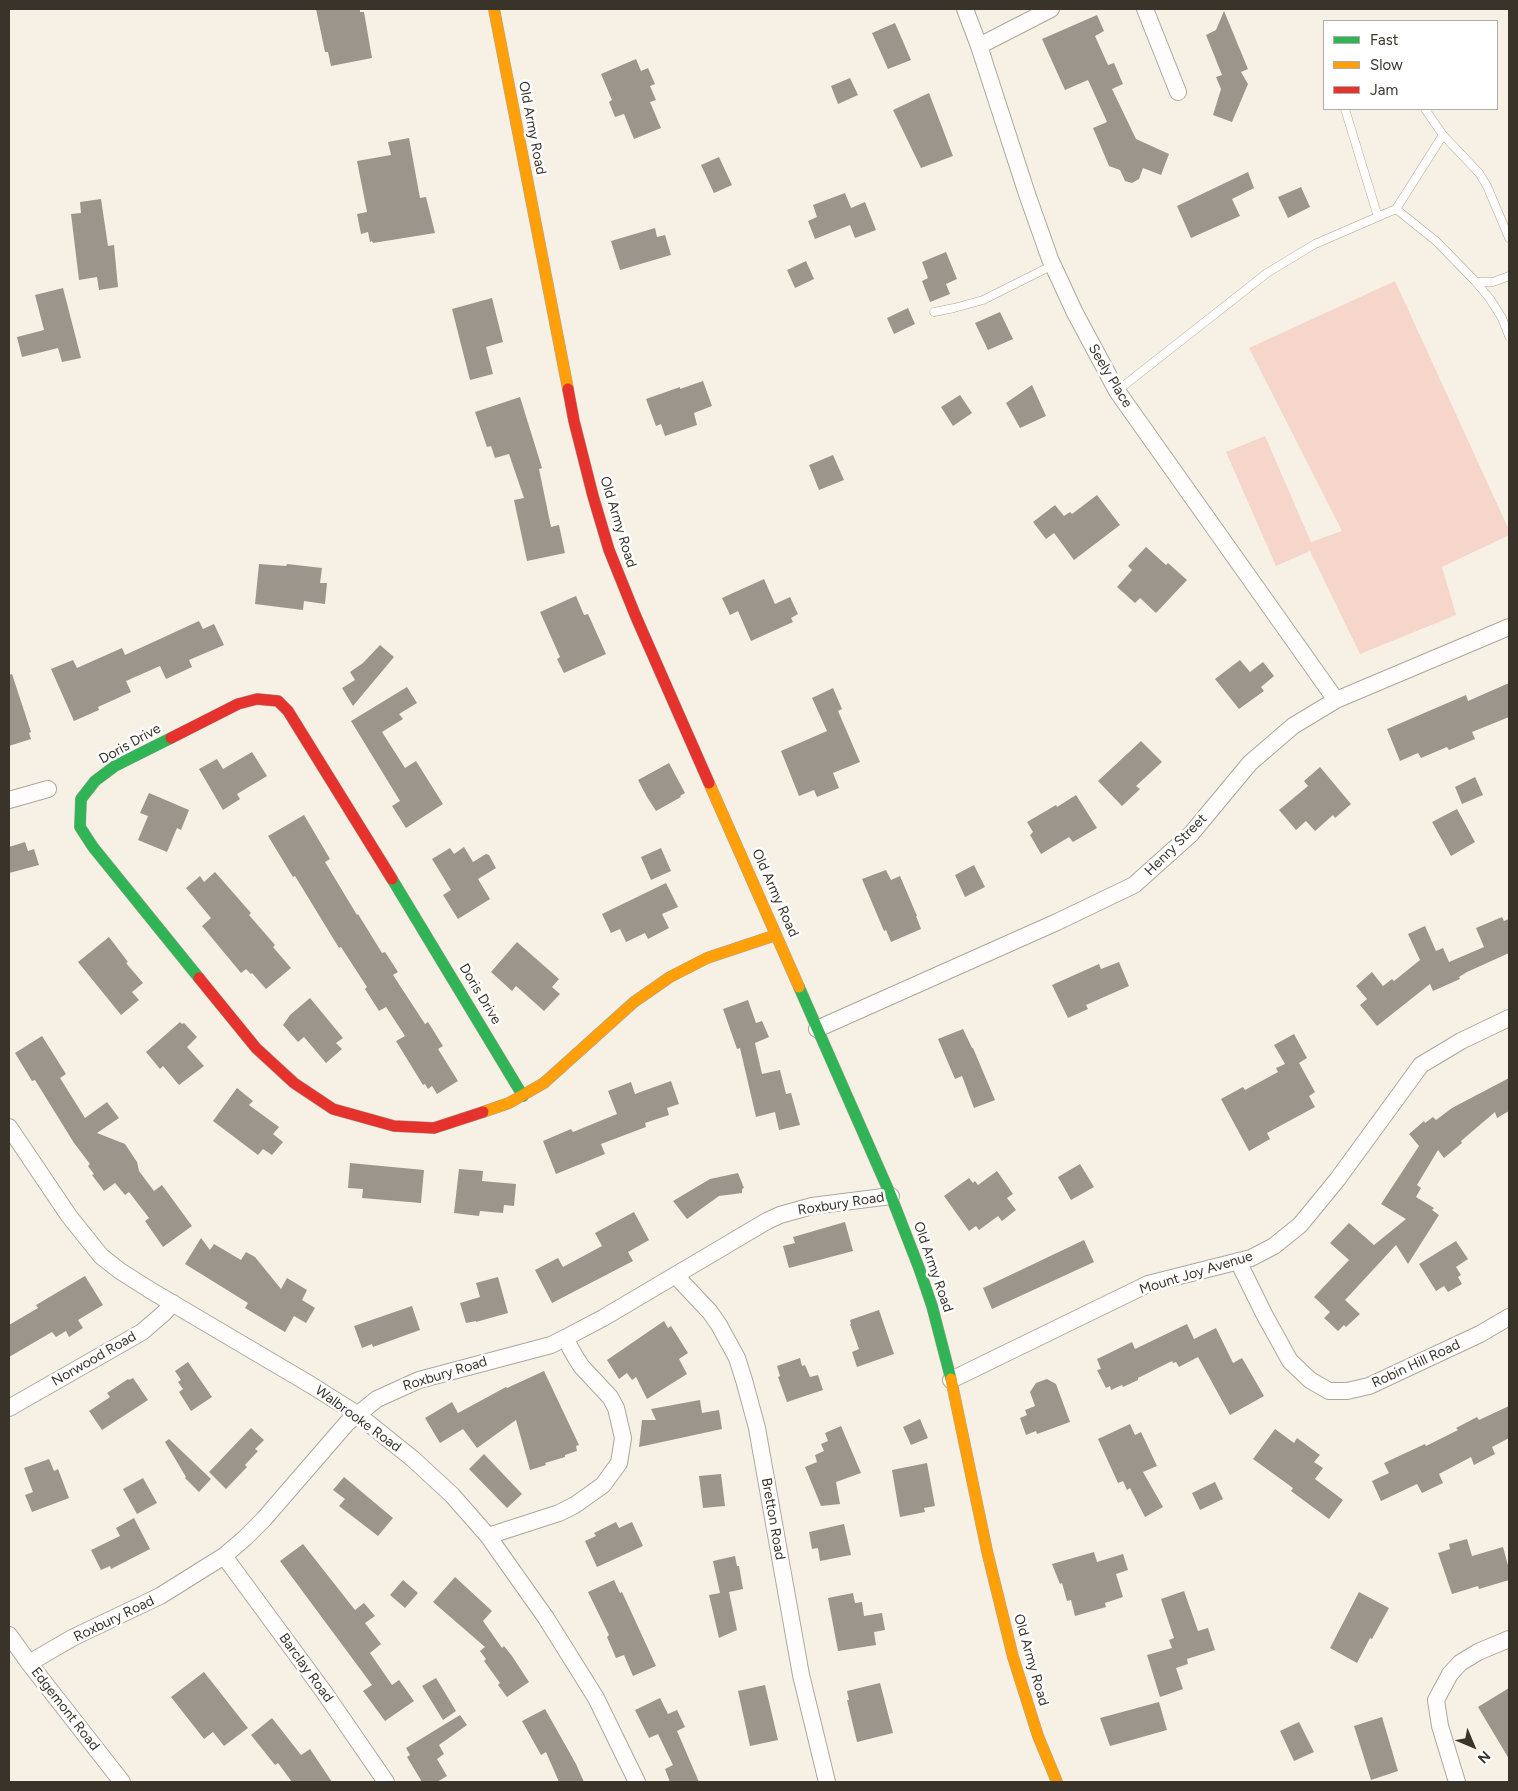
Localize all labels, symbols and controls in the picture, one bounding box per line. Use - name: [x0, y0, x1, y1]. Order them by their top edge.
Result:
- legend: [1323, 20, 1498, 110]
- text: Fast: [1370, 31, 1398, 49]
- text: Slow: [1370, 56, 1403, 74]
- street label: Old Army Road: [515, 80, 549, 176]
- text: Jam: [1370, 81, 1398, 99]
- street label: Seely Place: [1084, 341, 1136, 411]
- street label: Old Army Road: [596, 474, 640, 570]
- street label: Doris Drive: [96, 720, 164, 768]
- street label: Henry Street: [1142, 811, 1210, 879]
- street label: Old Army Road: [748, 846, 802, 940]
- street label: Doris Drive: [455, 960, 505, 1028]
- street label: Roxbury Road: [797, 1189, 885, 1219]
- street label: Old Army Road: [910, 1220, 956, 1314]
- street label: Mount Joy Avenue: [1137, 1248, 1255, 1298]
- street label: Norwood Road: [49, 1328, 139, 1390]
- street label: Robin Hill Road: [1369, 1336, 1463, 1392]
- street label: Roxbury Road: [401, 1353, 489, 1395]
- street label: Walbrooke Road: [312, 1382, 404, 1456]
- street label: Bretton Road: [758, 1477, 788, 1561]
- street label: Roxbury Road: [71, 1592, 157, 1646]
- street label: Old Army Road: [1010, 1612, 1052, 1708]
- street label: Barclay Road: [275, 1630, 337, 1706]
- street label: Edgemont Road: [27, 1664, 103, 1754]
- north arrow: [1448, 1721, 1498, 1771]
- text: N: [1474, 1747, 1494, 1767]

